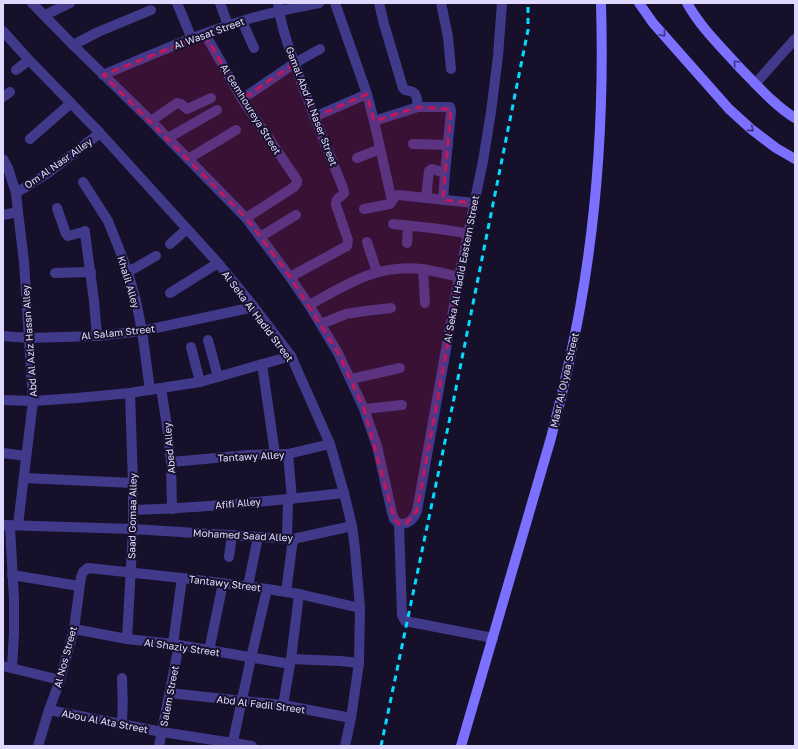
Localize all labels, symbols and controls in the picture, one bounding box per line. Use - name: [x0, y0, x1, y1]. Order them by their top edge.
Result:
- street label: Al Wasat Street: [172, 15, 246, 51]
- one-way arrow: [658, 29, 665, 36]
- street label: Gamal Abd Al Naser Street: [284, 45, 340, 167]
- one-way arrow: [733, 60, 741, 68]
- street label: Al Gemhoureya Street: [218, 61, 284, 157]
- one-way arrow: [747, 124, 754, 131]
- street label: Om Al Nasr Alley: [22, 135, 94, 191]
- street label: Al Seka Al Hadid Eastern Street: [441, 194, 481, 344]
- street label: Khalil Alley: [115, 254, 143, 310]
- street label: Al Seka Al Hadid Street: [220, 268, 296, 364]
- street label: Abd Al Aziz Hassn Alley: [19, 284, 39, 397]
- street label: Al Salam Street: [81, 322, 155, 342]
- street label: Masr Al Olyaa Street: [547, 331, 581, 429]
- street label: Abed Alley: [161, 422, 177, 474]
- street label: Tantawy Alley: [217, 448, 285, 464]
- street label: Saad Gomaa Alley: [125, 472, 139, 559]
- street label: Afifi Alley: [215, 495, 262, 511]
- street label: Mohamed Saad Alley: [193, 526, 294, 544]
- street label: Tantawy Street: [188, 573, 262, 593]
- street label: Al Nos Street: [51, 625, 79, 689]
- street label: Al Shazly Street: [143, 636, 221, 658]
- street label: Salem Street: [157, 664, 181, 728]
- street label: Abd Al Fadil Street: [216, 693, 306, 715]
- street label: Abou Al Ata Street: [61, 707, 149, 735]

